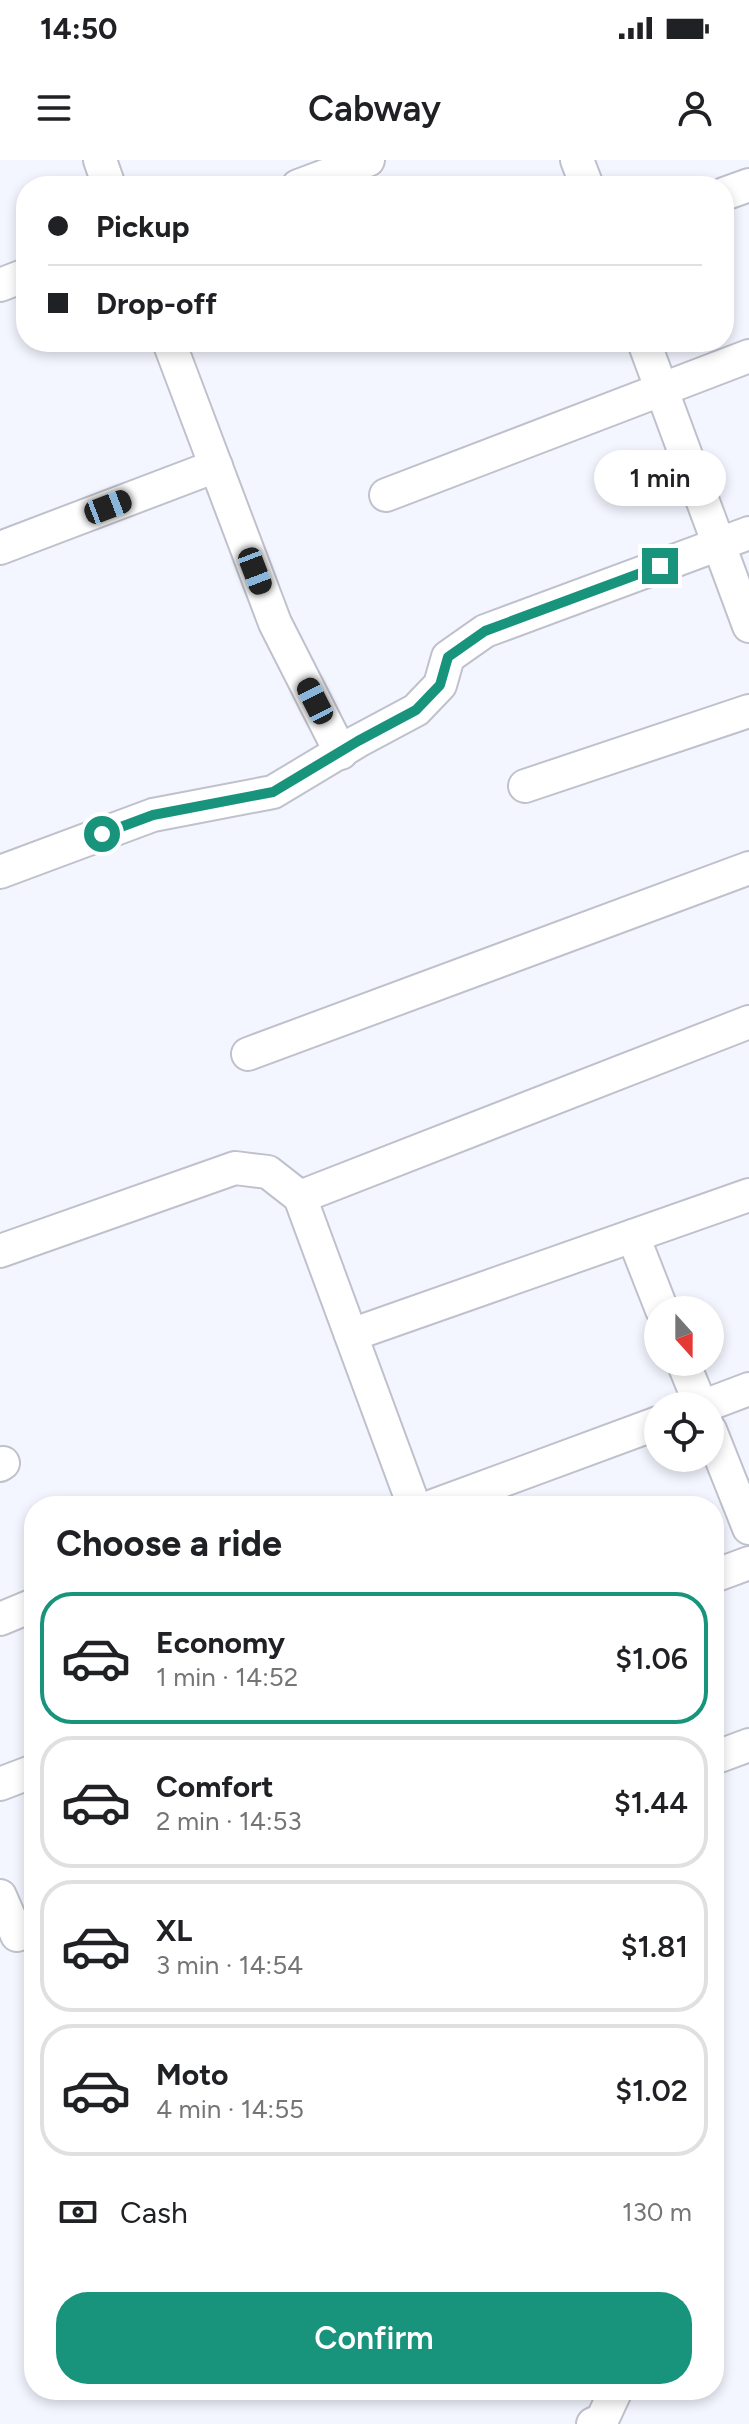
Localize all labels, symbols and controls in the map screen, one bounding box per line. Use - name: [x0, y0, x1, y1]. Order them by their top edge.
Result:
- text: 14:50: [40, 10, 118, 47]
- icon: menu: [32, 86, 76, 130]
- icon: person: [673, 86, 717, 130]
- text: Cabway: [308, 87, 441, 130]
- text: Pickup: [96, 208, 190, 245]
- text: Drop-off: [96, 285, 217, 322]
- callout: 1 min: [594, 450, 726, 506]
- text: 1 min: [630, 462, 690, 494]
- car: [81, 487, 135, 527]
- car: [235, 544, 275, 598]
- route end: [642, 548, 678, 584]
- car: [293, 674, 337, 728]
- route start: [84, 816, 120, 852]
- north arrow: [644, 1296, 724, 1376]
- map controls: [644, 1296, 724, 1472]
- button: locate: [644, 1392, 724, 1472]
- text: Choose a ride: [56, 1522, 282, 1565]
- icon: car: [60, 1622, 132, 1694]
- text: Economy: [156, 1624, 285, 1661]
- text: $1.06: [615, 1640, 688, 1677]
- text: 1 min · 14:52: [156, 1661, 298, 1693]
- icon: car: [60, 1766, 132, 1838]
- text: Comfort: [156, 1768, 274, 1805]
- text: $1.44: [614, 1784, 688, 1821]
- text: 2 min · 14:53: [156, 1805, 302, 1837]
- icon: car: [60, 1910, 132, 1982]
- text: XL: [156, 1912, 192, 1949]
- text: $1.81: [621, 1928, 688, 1965]
- text: 3 min · 14:54: [156, 1949, 303, 1981]
- icon: car: [60, 2054, 132, 2126]
- text: Moto: [156, 2056, 228, 2093]
- text: $1.02: [615, 2072, 688, 2109]
- text: 4 min · 14:55: [156, 2093, 304, 2125]
- icon: cash: [56, 2190, 100, 2234]
- text: Cash: [120, 2194, 188, 2231]
- text: 130 m: [622, 2196, 692, 2228]
- button: Confirm: [56, 2292, 692, 2384]

